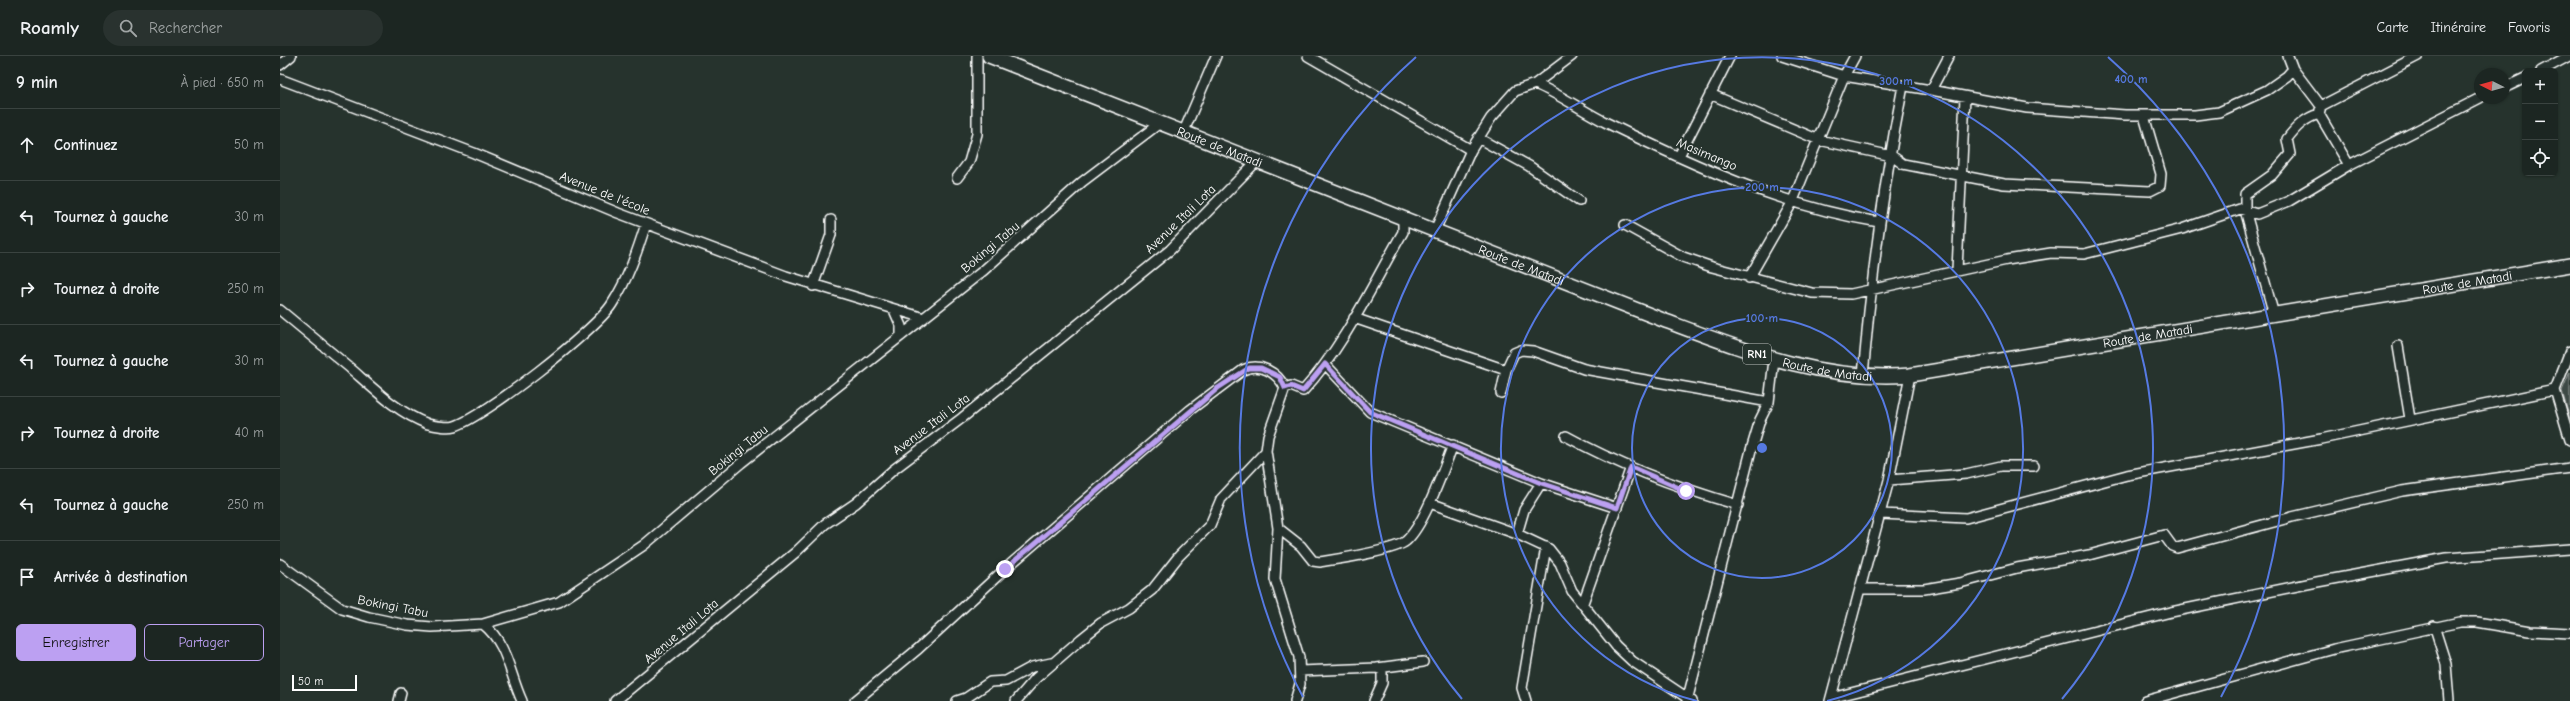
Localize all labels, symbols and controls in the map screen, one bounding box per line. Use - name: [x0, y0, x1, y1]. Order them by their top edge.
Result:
- search box: [103, 10, 383, 46]
- text: Roamly: [20, 17, 79, 39]
- icon: search: [117, 17, 139, 39]
- text: Rechercher: [149, 19, 222, 37]
- text: Carte: [2377, 19, 2409, 36]
- text: Itinéraire: [2431, 19, 2486, 36]
- text: Favoris: [2508, 19, 2550, 36]
- north arrow: [2474, 68, 2510, 104]
- map controls: [2522, 68, 2558, 176]
- button: +: [2522, 68, 2558, 104]
- text: 400 m: [2114, 72, 2148, 86]
- text: 9 min: [16, 73, 58, 92]
- text: 300 m: [1879, 74, 1913, 88]
- text: À pied · 650 m: [181, 75, 264, 90]
- button: −: [2522, 104, 2558, 140]
- street label: Route de Matadi: [1175, 123, 1265, 170]
- icon: ahead: [16, 134, 38, 156]
- street label: Masimango: [1674, 135, 1740, 174]
- text: Continuez: [54, 136, 117, 154]
- text: 50 m: [234, 137, 264, 152]
- button: locate: [2522, 140, 2558, 176]
- street label: Avenue de l'école: [558, 168, 653, 218]
- text: 200 m: [1745, 180, 1779, 194]
- street label: Avenue Itali Lota: [1142, 182, 1218, 256]
- icon: left: [16, 206, 38, 228]
- text: Tournez à gauche: [54, 208, 168, 226]
- text: 30 m: [234, 209, 264, 224]
- street label: Bokingi Tabu: [958, 218, 1022, 276]
- street label: Route de Matadi: [1477, 241, 1567, 288]
- street label: Route de Matadi: [2421, 267, 2513, 297]
- icon: right: [16, 278, 38, 300]
- text: Tournez à droite: [54, 280, 159, 298]
- text: 250 m: [227, 281, 264, 296]
- text: 100 m: [1746, 311, 1778, 325]
- street label: Route de Matadi: [2102, 321, 2194, 350]
- road number: RN1: [1743, 344, 1771, 364]
- icon: left: [16, 350, 38, 372]
- text: Tournez à gauche: [54, 352, 168, 370]
- text: 30 m: [234, 353, 264, 368]
- street label: Route de Matadi: [1781, 354, 1873, 383]
- street label: Avenue Itali Lota: [890, 390, 972, 458]
- icon: right: [16, 422, 38, 444]
- street label: Bokingi Tabu: [706, 422, 770, 478]
- text: Tournez à droite: [54, 424, 159, 442]
- text: 40 m: [235, 425, 264, 440]
- centre of rings: [1755, 441, 1769, 455]
- route start: [1677, 482, 1695, 500]
- icon: left: [16, 494, 38, 516]
- text: Tournez à gauche: [54, 496, 168, 514]
- text: 250 m: [227, 497, 264, 512]
- route end: [996, 560, 1014, 578]
- icon: arrive: [16, 566, 38, 588]
- text: Arrivée à destination: [54, 568, 188, 586]
- street label: Bokingi Tabu: [357, 592, 429, 620]
- street label: Avenue Itali Lota: [641, 596, 721, 666]
- button: Enregistrer: [16, 624, 136, 661]
- button: Partager: [144, 624, 264, 661]
- scale bar: [292, 673, 357, 692]
- text: 50 m: [298, 675, 323, 688]

